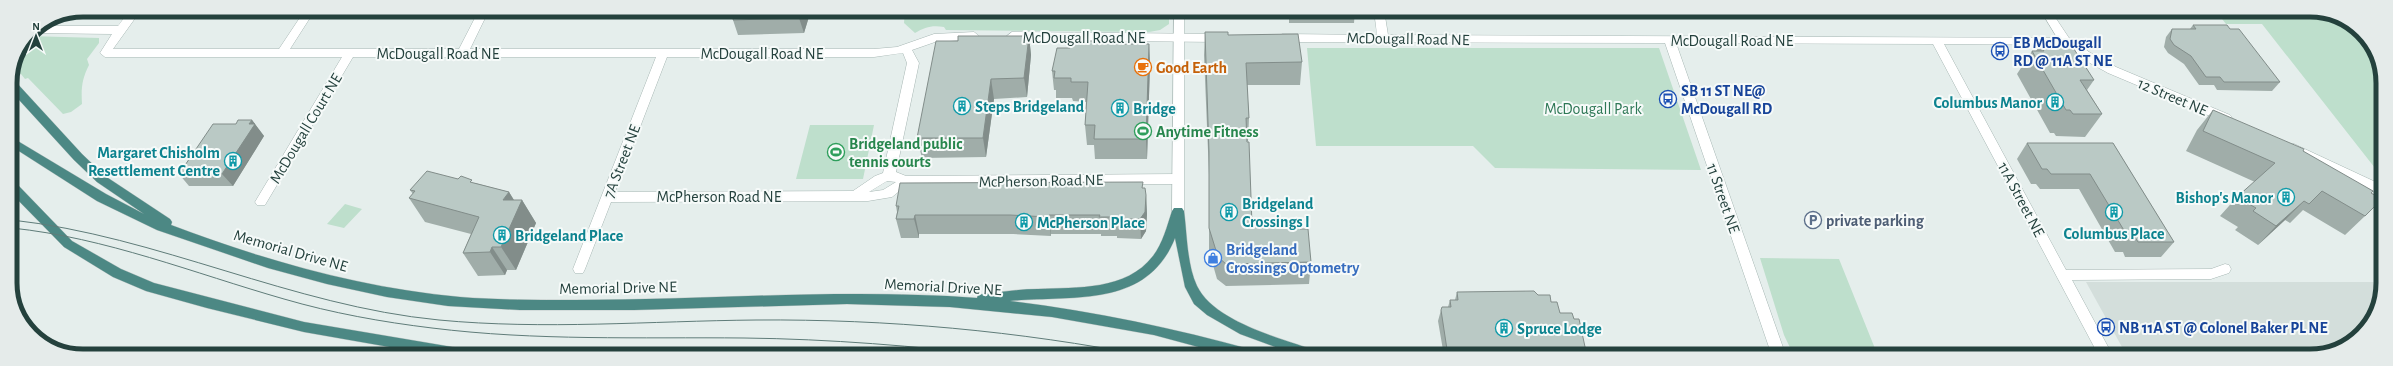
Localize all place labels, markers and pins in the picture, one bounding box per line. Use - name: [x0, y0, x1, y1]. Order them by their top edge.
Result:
- place label: EB McDougall RD @ 11A ST NE: [2013, 35, 2112, 69]
- bus stop icon: EB McDougall RD @ 11A ST NE: [1990, 41, 2010, 61]
- cafe icon: Good Earth: [1133, 57, 1153, 77]
- place label: Good Earth: [1156, 60, 1227, 76]
- place label: SB 11 ST NE@ McDougall RD: [1681, 83, 1773, 117]
- bus stop icon: SB 11 ST NE@ McDougall RD: [1658, 89, 1678, 109]
- building icon: Columbus Manor: [2045, 92, 2065, 112]
- place label: Columbus Manor: [1933, 95, 2042, 111]
- building icon: Steps Bridgeland: [952, 96, 972, 116]
- building icon: Bridge: [1110, 98, 1130, 118]
- place label: Steps Bridgeland: [975, 99, 1085, 115]
- place label: Bridge: [1133, 101, 1176, 117]
- sports icon: Anytime Fitness: [1133, 121, 1153, 141]
- place label: Anytime Fitness: [1156, 124, 1259, 141]
- place label: Bridgeland public tennis courts: [849, 136, 962, 170]
- sports icon: Bridgeland public tennis courts: [826, 142, 846, 162]
- place label: Margaret Chisholm Resettlement Centre: [88, 145, 220, 179]
- building icon: Margaret Chisholm Resettlement Centre: [223, 151, 243, 171]
- building icon: Bishop's Manor: [2276, 187, 2296, 207]
- place label: Bishop's Manor: [2175, 190, 2273, 206]
- place label: Bridgeland Crossings I: [1242, 196, 1314, 230]
- building icon: Bridgeland Crossings I: [1219, 202, 1239, 222]
- building icon: Columbus Place: [2104, 202, 2124, 222]
- parking icon: private parking: [1803, 210, 1823, 230]
- building icon: McPherson Place: [1014, 212, 1034, 232]
- place label: private parking: [1826, 213, 1925, 229]
- place label: McPherson Place: [1037, 215, 1145, 231]
- building icon: Bridgeland Place: [492, 225, 512, 245]
- place label: Columbus Place: [2063, 226, 2165, 242]
- place label: Bridgeland Place: [515, 228, 624, 244]
- place label: Bridgeland Crossings Optometry: [1226, 242, 1360, 277]
- shop icon: Bridgeland Crossings Optometry: [1203, 248, 1223, 268]
- bus stop icon: NB 11A ST @ Colonel Baker PL NE: [2096, 317, 2116, 337]
- building icon: Spruce Lodge: [1494, 318, 1514, 338]
- place label: NB 11A ST @ Colonel Baker PL NE: [2119, 320, 2328, 336]
- place label: Spruce Lodge: [1517, 321, 1602, 337]

